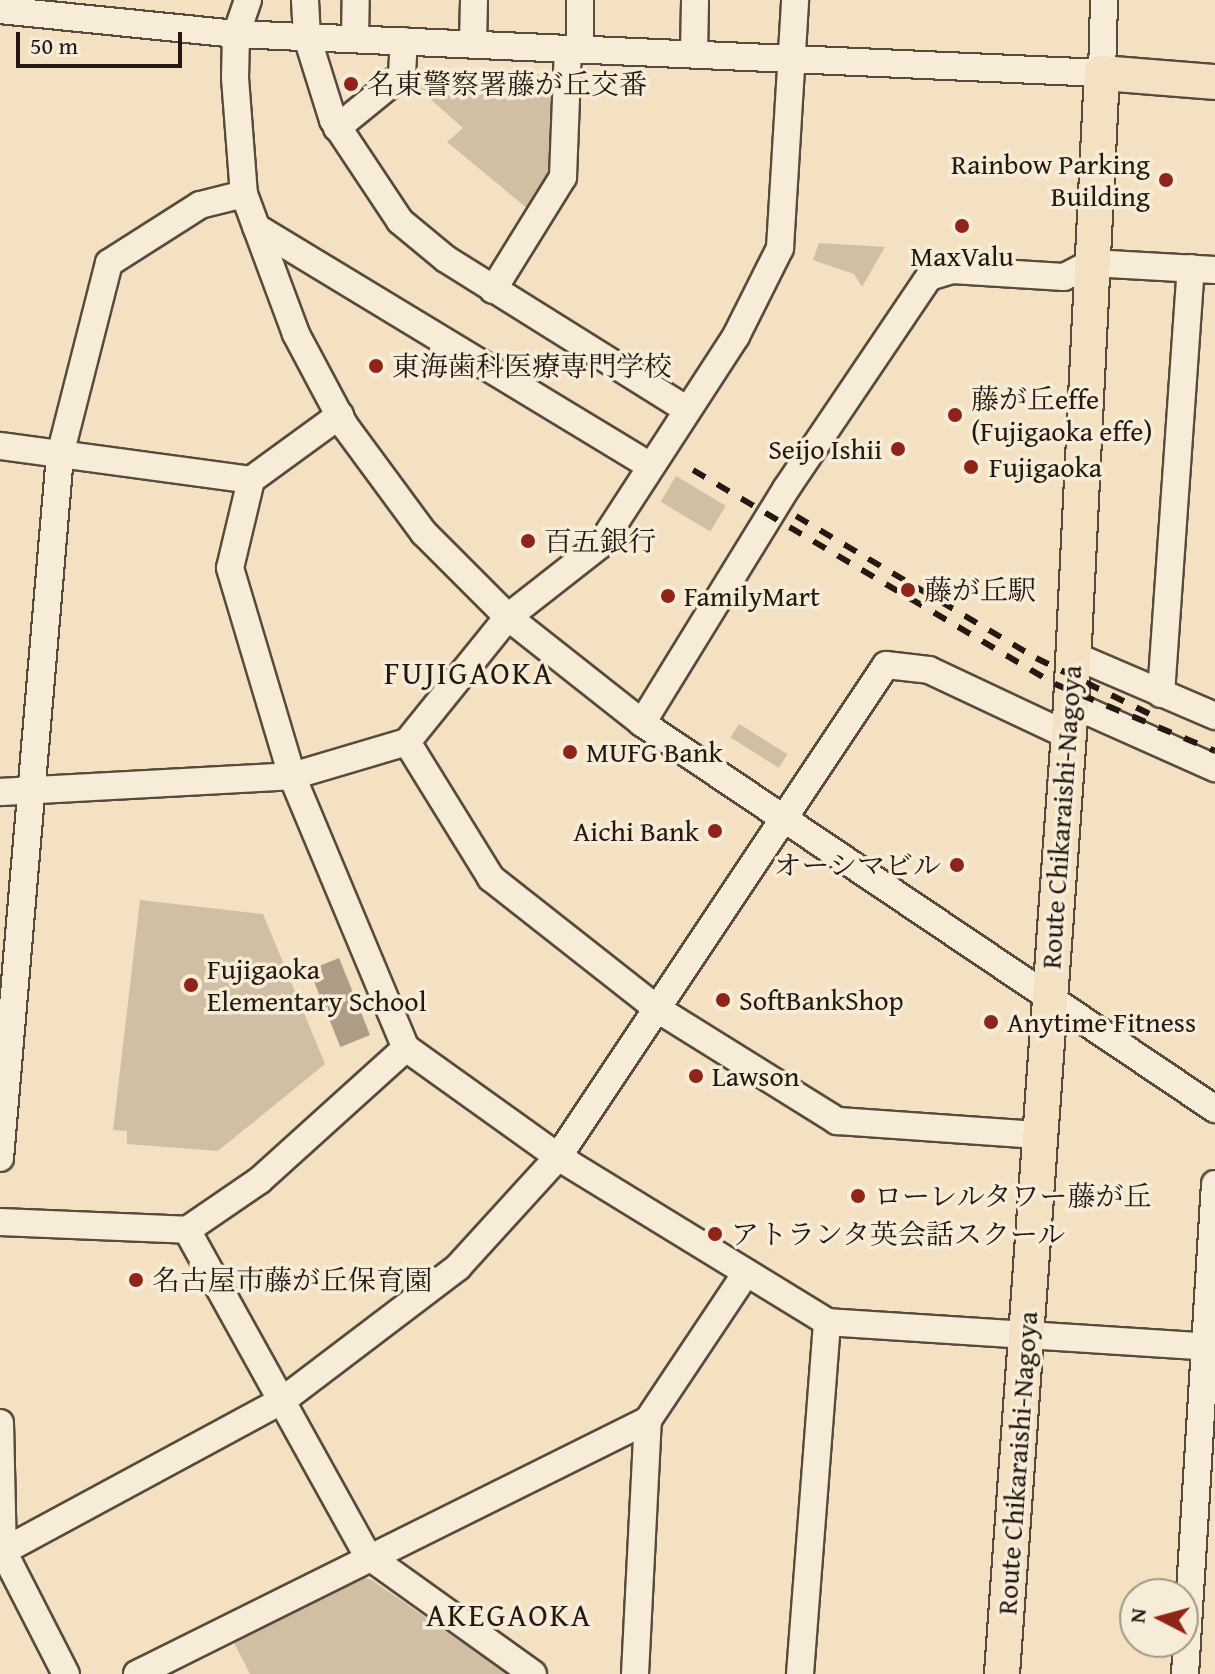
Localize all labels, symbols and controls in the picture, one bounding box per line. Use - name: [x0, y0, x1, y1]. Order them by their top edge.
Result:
- scale bar: [20, 16, 186, 66]
- text: 50 m: [30, 28, 78, 63]
- place label: 名東警察署藤が丘交番: [367, 67, 647, 101]
- marker: 名東警察署藤が丘交番: [342, 75, 360, 93]
- place label: Rainbow Parking Building: [951, 147, 1150, 213]
- marker: Rainbow Parking Building: [1157, 171, 1175, 189]
- marker: MaxValu: [953, 217, 971, 235]
- place label: MaxValu: [910, 239, 1014, 273]
- place label: 東海歯科医療専門学校: [392, 349, 672, 383]
- marker: 東海歯科医療専門学校: [367, 357, 385, 375]
- place label: 藤が丘effe (Fujigaoka effe): [971, 382, 1153, 448]
- marker: 藤が丘effe (Fujigaoka effe): [946, 406, 964, 424]
- place label: Seijo Ishii: [768, 432, 882, 466]
- marker: Seijo Ishii: [889, 440, 907, 458]
- place label: Fujigaoka: [989, 450, 1102, 484]
- marker: Fujigaoka: [960, 456, 982, 478]
- place label: 百五銀行: [544, 524, 656, 558]
- marker: 百五銀行: [519, 532, 537, 550]
- place label: 藤が丘駅: [924, 573, 1036, 607]
- place label: FamilyMart: [684, 579, 820, 613]
- marker: 藤が丘駅: [899, 581, 917, 599]
- marker: FamilyMart: [659, 587, 677, 605]
- district label: FUJIGAOKA: [384, 654, 554, 692]
- street label: Route Chikaraishi-Nagoya: [1034, 664, 1088, 970]
- place label: MUFG Bank: [586, 735, 723, 769]
- marker: MUFG Bank: [561, 743, 579, 761]
- place label: Aichi Bank: [573, 814, 699, 848]
- marker: Aichi Bank: [706, 822, 724, 840]
- place label: オーシマビル: [773, 848, 941, 882]
- marker: オーシマビル: [948, 856, 966, 874]
- place label: Fujigaoka Elementary School: [207, 952, 426, 1018]
- marker: Fujigaoka Elementary School: [182, 976, 200, 994]
- place label: SoftBankShop: [739, 983, 904, 1017]
- marker: SoftBankShop: [714, 991, 732, 1009]
- place label: Anytime Fitness: [1007, 1005, 1196, 1039]
- marker: Anytime Fitness: [982, 1013, 1000, 1031]
- place label: Lawson: [712, 1059, 799, 1093]
- marker: Lawson: [687, 1067, 705, 1085]
- place label: ローレルタワー藤が丘: [874, 1179, 1154, 1213]
- marker: ローレルタワー藤が丘: [849, 1187, 867, 1205]
- place label: アトランタ英会話スクール: [731, 1217, 1067, 1251]
- marker: アトランタ英会話スクール: [706, 1225, 724, 1243]
- place label: 名古屋市藤が丘保育園: [152, 1263, 432, 1297]
- marker: 名古屋市藤が丘保育園: [127, 1271, 145, 1289]
- street label: Route Chikaraishi-Nagoya: [990, 1310, 1044, 1616]
- north arrow: [1119, 1578, 1199, 1658]
- district label: AKEGAOKA: [426, 1596, 592, 1634]
- text: N: [1120, 1607, 1154, 1625]

